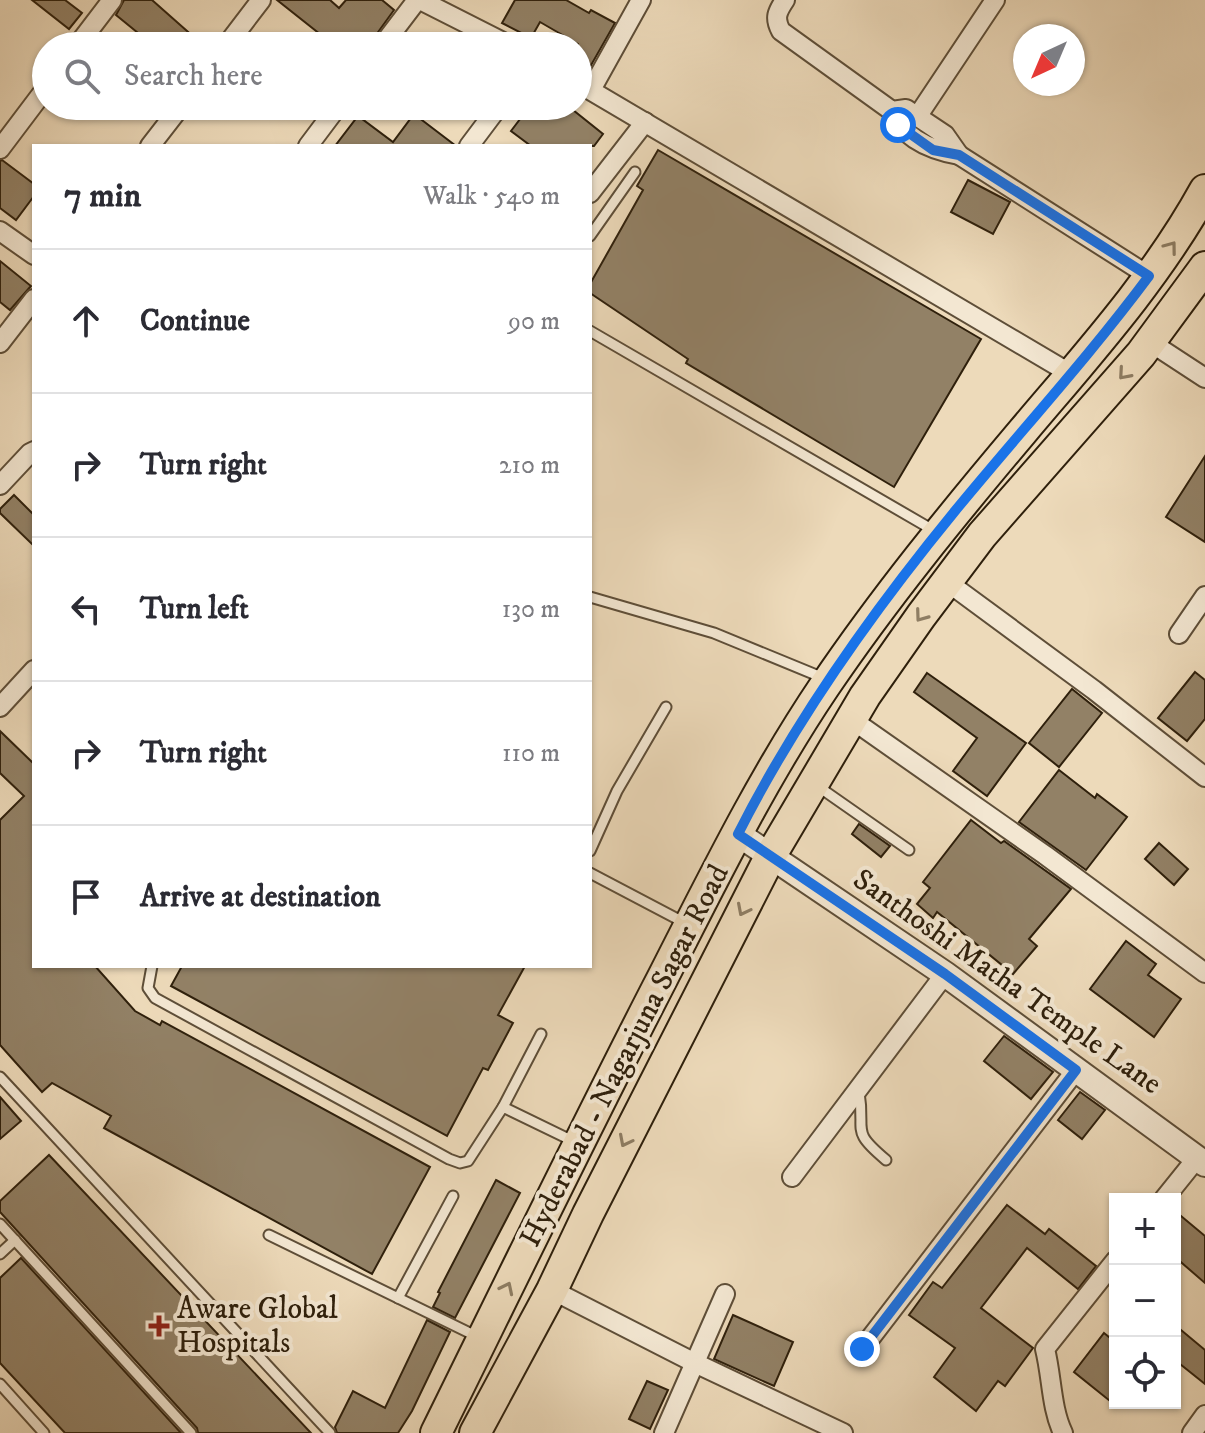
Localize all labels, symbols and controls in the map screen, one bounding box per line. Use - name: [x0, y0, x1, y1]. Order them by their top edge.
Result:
- north arrow: [1013, 24, 1085, 96]
- search box: [32, 32, 592, 120]
- icon: search: [60, 54, 104, 98]
- text: Search here: [124, 58, 263, 95]
- route start: [880, 107, 916, 143]
- text: 7 min: [64, 175, 141, 217]
- text: Walk · 540 m: [423, 180, 560, 213]
- one-way arrow: [1161, 241, 1175, 256]
- icon: ahead: [64, 299, 108, 343]
- text: Continue: [140, 303, 250, 340]
- text: 90 m: [508, 305, 560, 338]
- one-way arrow: [1119, 364, 1134, 379]
- icon: right: [64, 443, 108, 487]
- text: Turn right: [140, 447, 267, 484]
- text: 210 m: [499, 449, 560, 482]
- icon: left: [64, 587, 108, 631]
- text: Turn left: [140, 591, 249, 628]
- text: 130 m: [502, 593, 560, 626]
- one-way arrow: [916, 607, 931, 621]
- icon: right: [64, 731, 108, 775]
- text: Turn right: [140, 735, 267, 772]
- text: 110 m: [502, 737, 560, 770]
- street label: Hyderabad - Nagarjuna Sagar Road: [512, 859, 738, 1253]
- street label: Santhoshi Matha Temple Lane: [846, 861, 1168, 1103]
- icon: arrive: [64, 875, 108, 919]
- text: Arrive at destination: [140, 879, 381, 916]
- one-way arrow: [737, 901, 753, 916]
- one-way arrow: [619, 1133, 635, 1148]
- map controls: [1109, 1193, 1181, 1409]
- button: +: [1109, 1193, 1181, 1265]
- button: −: [1109, 1265, 1181, 1337]
- one-way arrow: [497, 1281, 513, 1296]
- place label: Aware Global Hospitals: [177, 1291, 338, 1362]
- marker: Aware Global Hospitals: [148, 1315, 170, 1337]
- route end: [844, 1331, 880, 1367]
- button: locate: [1109, 1337, 1181, 1409]

